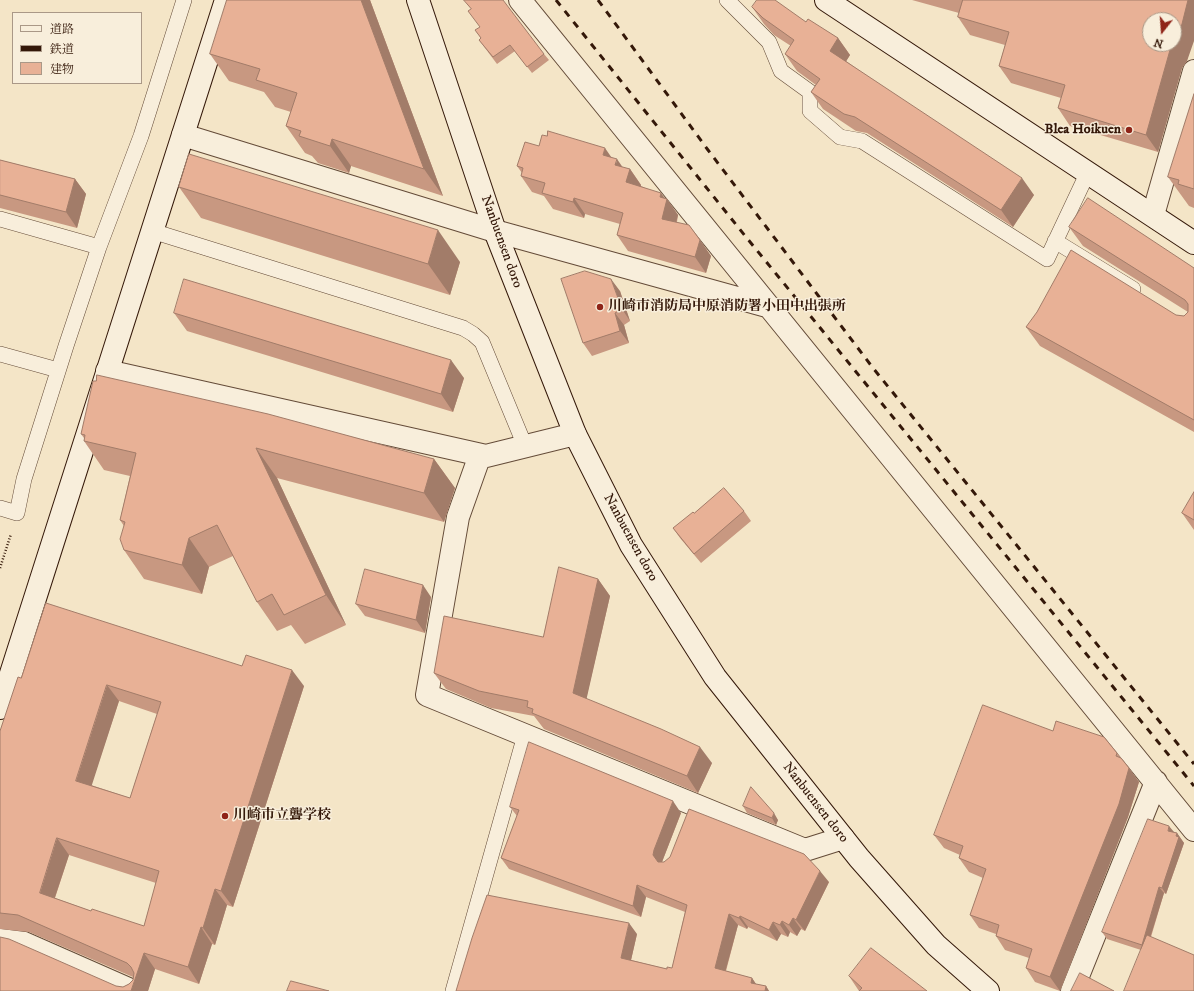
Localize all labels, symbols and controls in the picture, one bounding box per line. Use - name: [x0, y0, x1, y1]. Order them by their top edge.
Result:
- legend: [12, 12, 142, 84]
- north arrow: [1142, 12, 1182, 52]
- text: 道路: [50, 22, 74, 37]
- text: N: [1152, 35, 1165, 51]
- text: 鉄道: [50, 42, 74, 57]
- text: 建物: [50, 62, 74, 77]
- place label: Blea Hoikuen: [1045, 122, 1121, 138]
- marker: Blea Hoikuen: [1124, 125, 1134, 135]
- street label: Nanbuensen doro: [476, 193, 526, 291]
- place label: 川崎市消防局中原消防署小田中出張所: [608, 299, 846, 315]
- marker: 川崎市消防局中原消防署小田中出張所: [595, 302, 605, 312]
- street label: Nanbuensen doro: [599, 491, 661, 585]
- street label: Nanbuensen doro: [778, 759, 852, 847]
- place label: 川崎市立聾学校: [233, 808, 331, 824]
- marker: 川崎市立聾学校: [220, 811, 230, 821]

